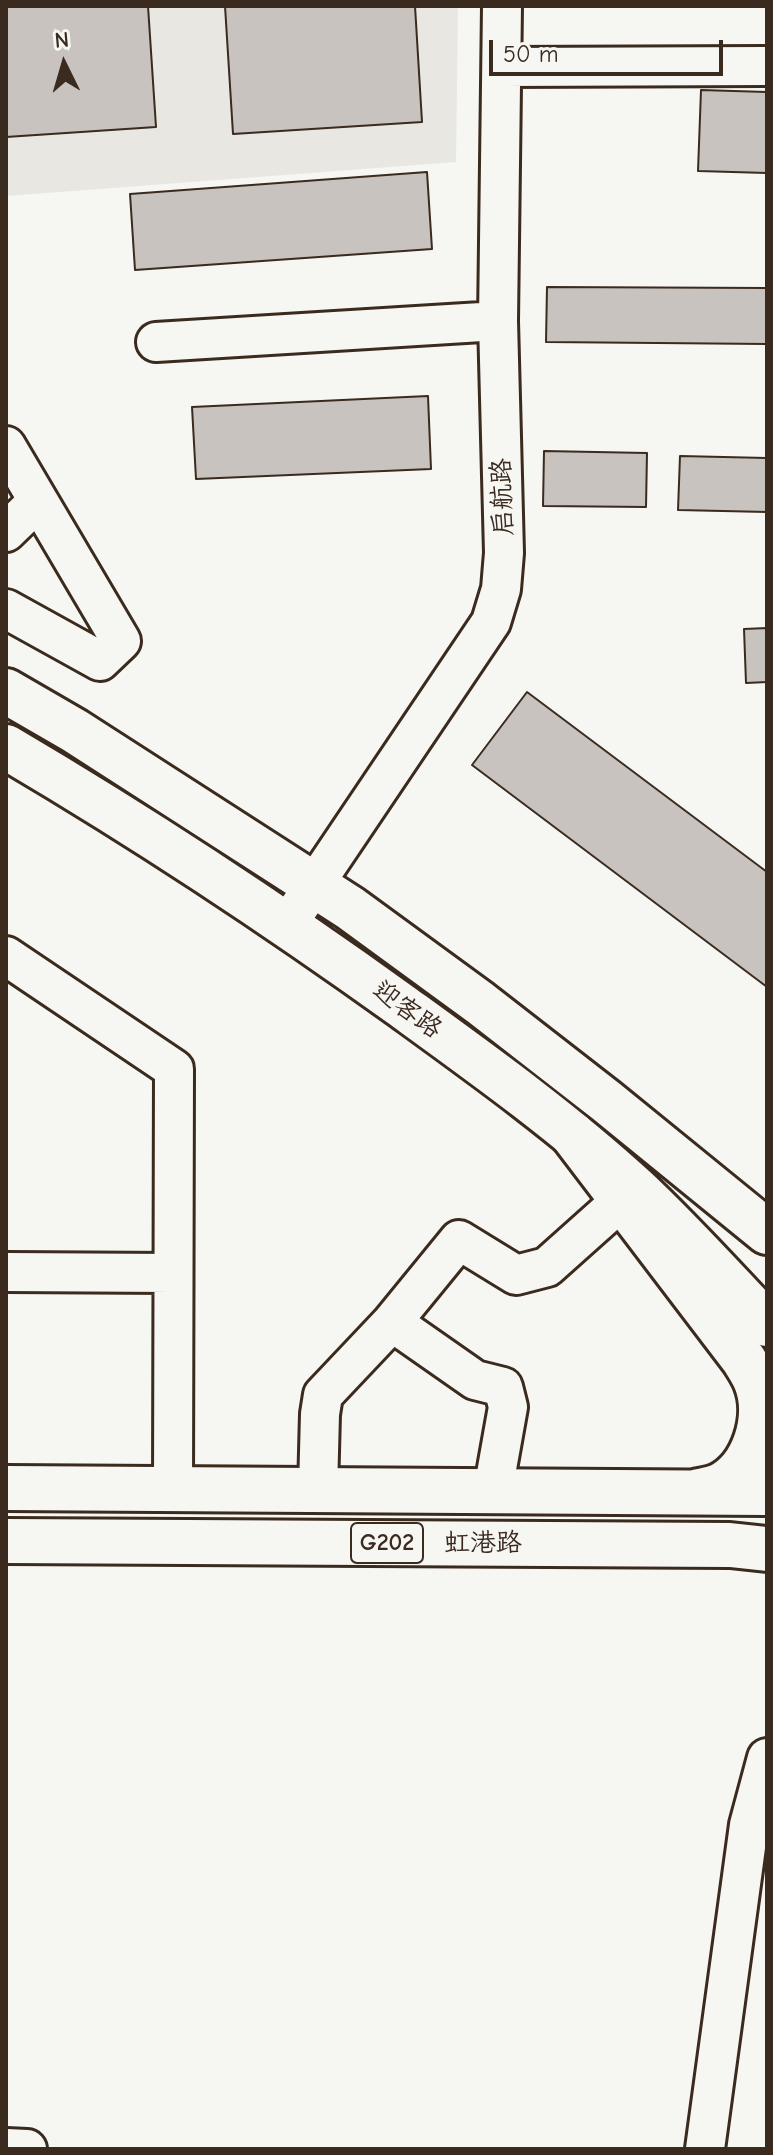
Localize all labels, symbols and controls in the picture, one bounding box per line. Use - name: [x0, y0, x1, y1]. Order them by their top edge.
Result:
- north arrow: [24, 24, 104, 104]
- scale bar: [493, 24, 727, 74]
- text: N: [54, 27, 70, 54]
- text: 50 m: [503, 40, 559, 68]
- street label: 启航路: [486, 457, 520, 537]
- street label: 迎客路: [366, 974, 448, 1046]
- road number: G202: [351, 1523, 423, 1563]
- street label: 虹港路: [444, 1528, 522, 1560]

